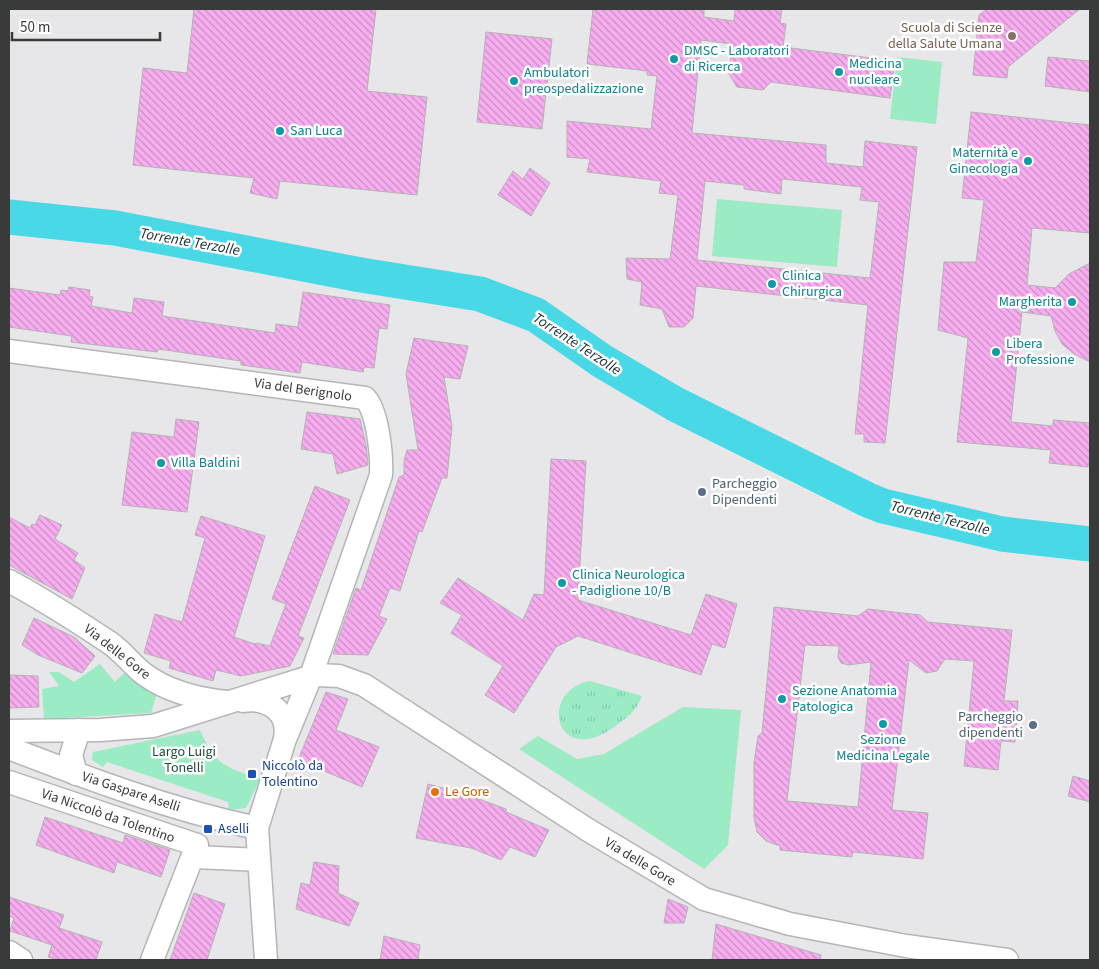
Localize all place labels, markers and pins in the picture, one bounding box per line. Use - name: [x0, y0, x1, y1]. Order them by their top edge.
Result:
- place label: Scuola di Scienze della Salute Umana: [888, 18, 1002, 54]
- marker: Scuola di Scienze della Salute Umana: [1006, 30, 1018, 42]
- place label: DMSC - Laboratori di Ricerca: [684, 41, 789, 77]
- marker: DMSC - Laboratori di Ricerca: [668, 53, 680, 65]
- place label: Medicina nucleare: [849, 54, 902, 90]
- place label: Ambulatori preospedalizzazione: [524, 63, 644, 99]
- marker: Medicina nucleare: [833, 66, 845, 78]
- marker: Ambulatori preospedalizzazione: [508, 75, 520, 87]
- place label: San Luca: [290, 121, 343, 141]
- marker: San Luca: [274, 125, 286, 137]
- place label: Maternità e Ginecologia: [949, 143, 1018, 179]
- marker: Maternità e Ginecologia: [1022, 155, 1034, 167]
- place label: Clinica Chirurgica: [782, 266, 842, 302]
- marker: Clinica Chirurgica: [766, 278, 778, 290]
- place label: Margherita: [999, 292, 1062, 312]
- marker: Margherita: [1066, 296, 1078, 308]
- place label: Libera Professione: [1006, 334, 1075, 370]
- marker: Libera Professione: [990, 346, 1002, 358]
- place label: Villa Baldini: [171, 453, 240, 473]
- marker: Villa Baldini: [155, 457, 167, 469]
- place label: Parcheggio Dipendenti: [712, 474, 777, 510]
- marker: Parcheggio Dipendenti: [696, 486, 708, 498]
- place label: Clinica Neurologica - Padiglione 10/B: [572, 565, 685, 601]
- marker: Clinica Neurologica - Padiglione 10/B: [556, 577, 568, 589]
- place label: Sezione Anatomia Patologica: [792, 681, 897, 717]
- marker: Sezione Anatomia Patologica: [776, 693, 788, 705]
- place label: Parcheggio dipendenti: [958, 707, 1023, 743]
- marker: Sezione Medicina Legale: [877, 718, 889, 730]
- marker: Parcheggio dipendenti: [1027, 719, 1039, 731]
- place label: Sezione Medicina Legale: [836, 730, 930, 766]
- place label: Niccolò da Tolentino: [262, 756, 323, 792]
- marker: Niccolò da Tolentino: [246, 768, 258, 780]
- place label: Le Gore: [445, 782, 489, 802]
- marker: Le Gore: [429, 786, 441, 798]
- place label: Aselli: [218, 819, 249, 839]
- marker: Aselli: [202, 823, 214, 835]

